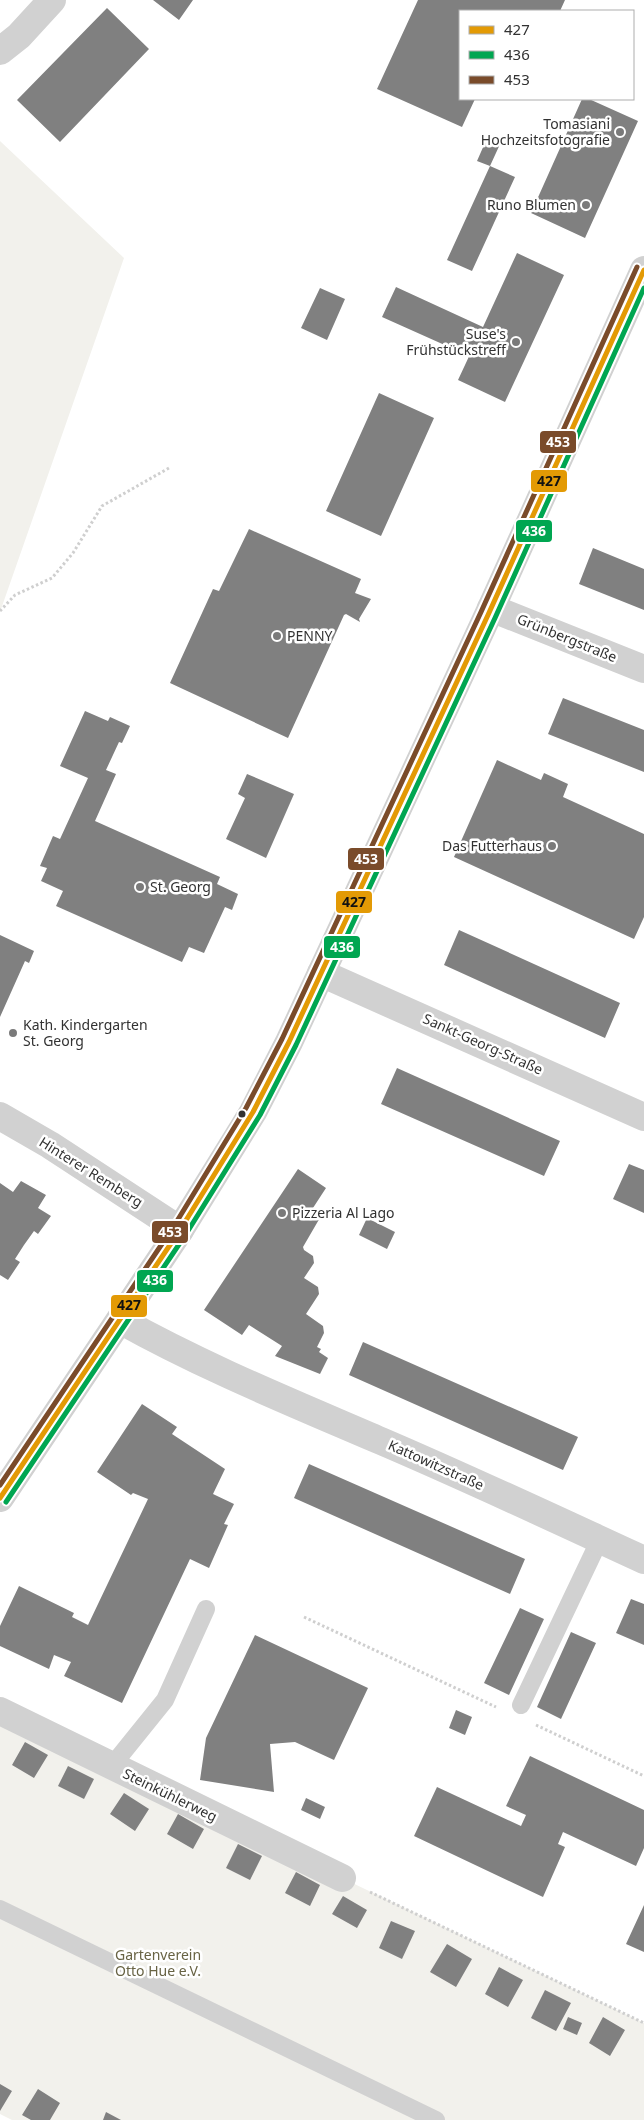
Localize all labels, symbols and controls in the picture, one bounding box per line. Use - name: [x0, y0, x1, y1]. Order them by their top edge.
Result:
- legend: [459, 10, 634, 100]
- text: 427: [504, 19, 530, 39]
- text: 436: [504, 44, 530, 64]
- text: 453: [504, 69, 530, 89]
- place label: Tomasiani Hochzeitsfotografie: [481, 114, 610, 149]
- marker: Tomasiani Hochzeitsfotografie: [614, 126, 626, 138]
- place label: Runo Blumen: [487, 195, 576, 214]
- marker: Runo Blumen: [580, 199, 592, 211]
- place label: Suse's Frühstückstreff: [406, 324, 507, 359]
- marker: Suse's Frühstückstreff: [510, 336, 522, 348]
- line badge: 453: [539, 430, 577, 454]
- text: 453: [546, 432, 570, 451]
- line badge: 427: [530, 469, 568, 493]
- text: 427: [537, 471, 561, 490]
- line badge: 436: [515, 519, 553, 543]
- text: 436: [522, 521, 546, 540]
- street label: Grünbergstraße: [515, 609, 620, 666]
- place label: PENNY: [287, 626, 333, 645]
- marker: PENNY: [271, 630, 283, 642]
- place label: Das Futterhaus: [442, 836, 542, 855]
- marker: Das Futterhaus: [546, 840, 558, 852]
- line badge: 453: [347, 847, 385, 871]
- text: 453: [354, 849, 378, 868]
- place label: St. Georg: [150, 877, 211, 896]
- marker: St. Georg: [134, 881, 146, 893]
- line badge: 427: [335, 890, 373, 914]
- text: 427: [342, 892, 366, 911]
- line badge: 436: [323, 935, 361, 959]
- text: 436: [330, 937, 354, 956]
- street label: Sankt-Georg-Straße: [420, 1009, 546, 1079]
- place label: Kath. Kindergarten St. Georg: [23, 1015, 148, 1050]
- marker: Kath. Kindergarten St. Georg: [7, 1027, 19, 1039]
- unlabelled marker: [237, 1109, 247, 1119]
- street label: Hinterer Remberg: [36, 1132, 147, 1211]
- place label: Pizzeria Al Lago: [292, 1203, 395, 1222]
- marker: Pizzeria Al Lago: [276, 1207, 288, 1219]
- line badge: 453: [151, 1220, 189, 1244]
- text: 453: [158, 1222, 182, 1241]
- line badge: 436: [136, 1269, 174, 1293]
- text: 436: [143, 1270, 167, 1289]
- line badge: 427: [110, 1294, 148, 1318]
- text: 427: [117, 1295, 141, 1314]
- street label: Kattowitzstraße: [385, 1435, 487, 1494]
- street label: Steinkühlerweg: [120, 1764, 220, 1826]
- park label: Gartenverein Otto Hue e.V.: [115, 1945, 201, 1980]

